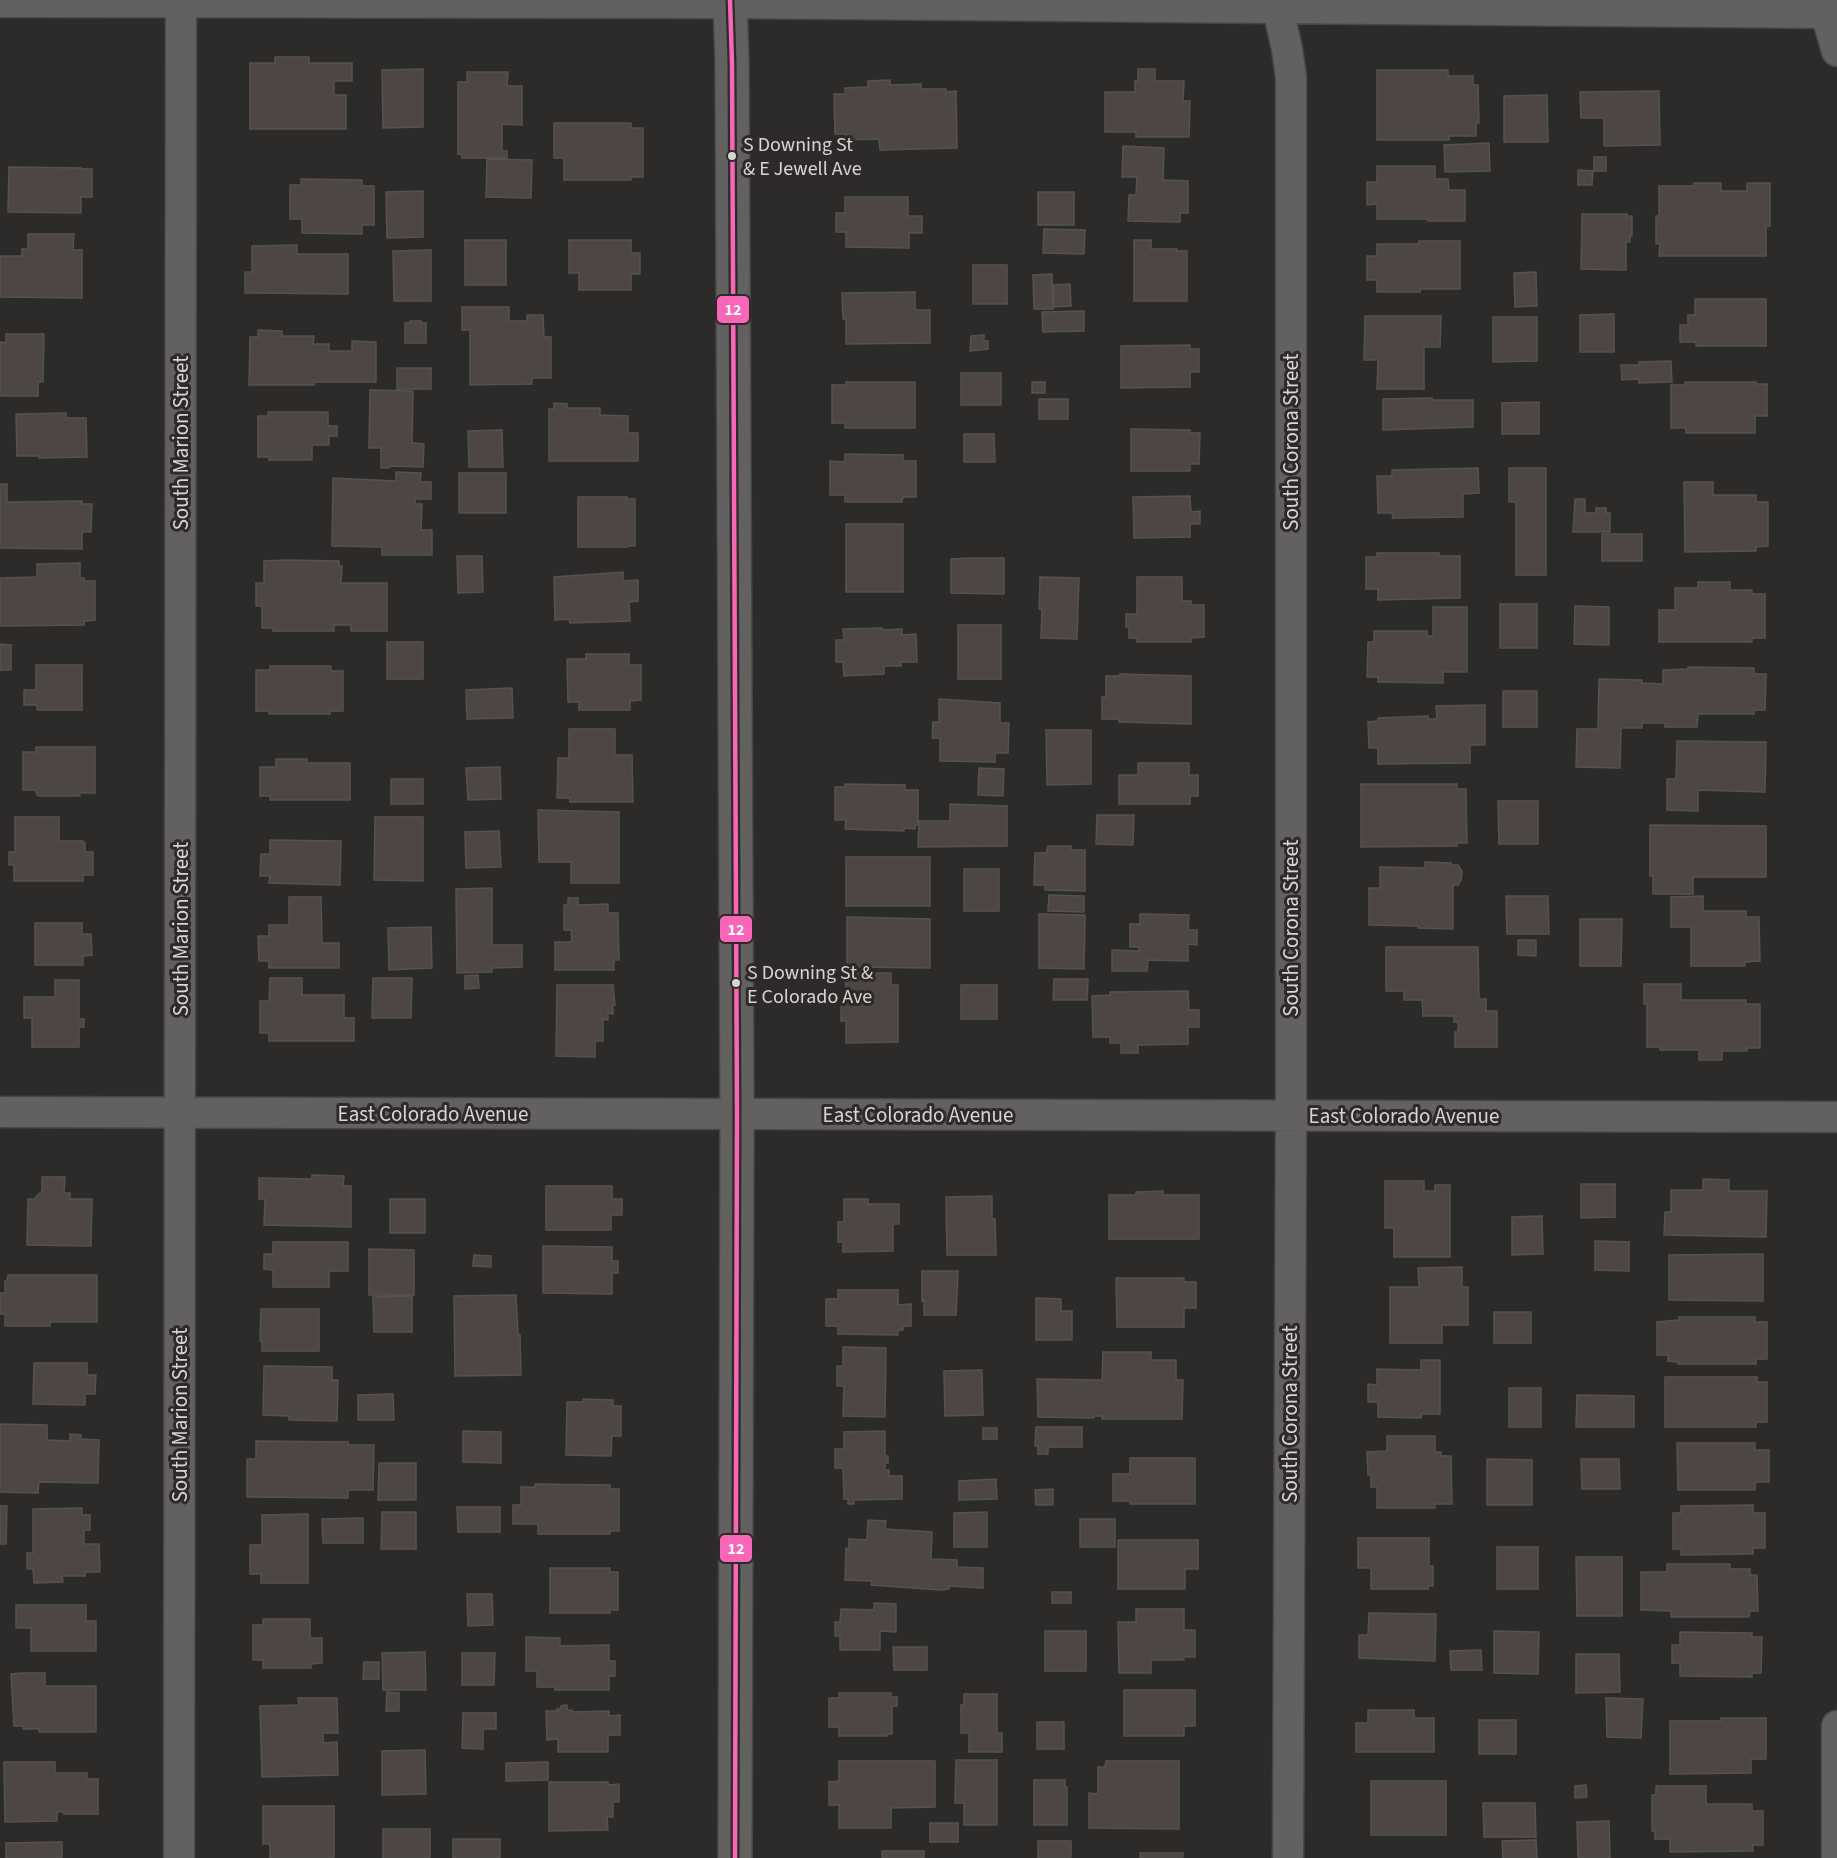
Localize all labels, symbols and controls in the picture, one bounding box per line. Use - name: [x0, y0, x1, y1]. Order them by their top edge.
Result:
- place label: S Downing St & E Jewell Ave: [743, 131, 862, 183]
- marker: S Downing St & E Jewell Ave: [726, 150, 738, 162]
- line badge: 12: [716, 295, 750, 324]
- text: 12: [725, 299, 741, 321]
- street label: South Corona Street: [1276, 353, 1306, 531]
- street label: South Marion Street: [166, 356, 196, 530]
- street label: South Corona Street: [1276, 839, 1306, 1017]
- street label: South Marion Street: [166, 842, 196, 1016]
- line badge: 12: [719, 915, 753, 943]
- text: 12: [728, 919, 744, 941]
- place label: S Downing St & E Colorado Ave: [747, 959, 873, 1011]
- marker: S Downing St & E Colorado Ave: [730, 977, 742, 989]
- street label: East Colorado Avenue: [338, 1099, 528, 1129]
- street label: East Colorado Avenue: [823, 1100, 1013, 1130]
- street label: East Colorado Avenue: [1309, 1101, 1499, 1131]
- street label: South Corona Street: [1275, 1325, 1305, 1503]
- street label: South Marion Street: [165, 1328, 195, 1502]
- line badge: 12: [719, 1534, 753, 1563]
- text: 12: [728, 1538, 744, 1560]

